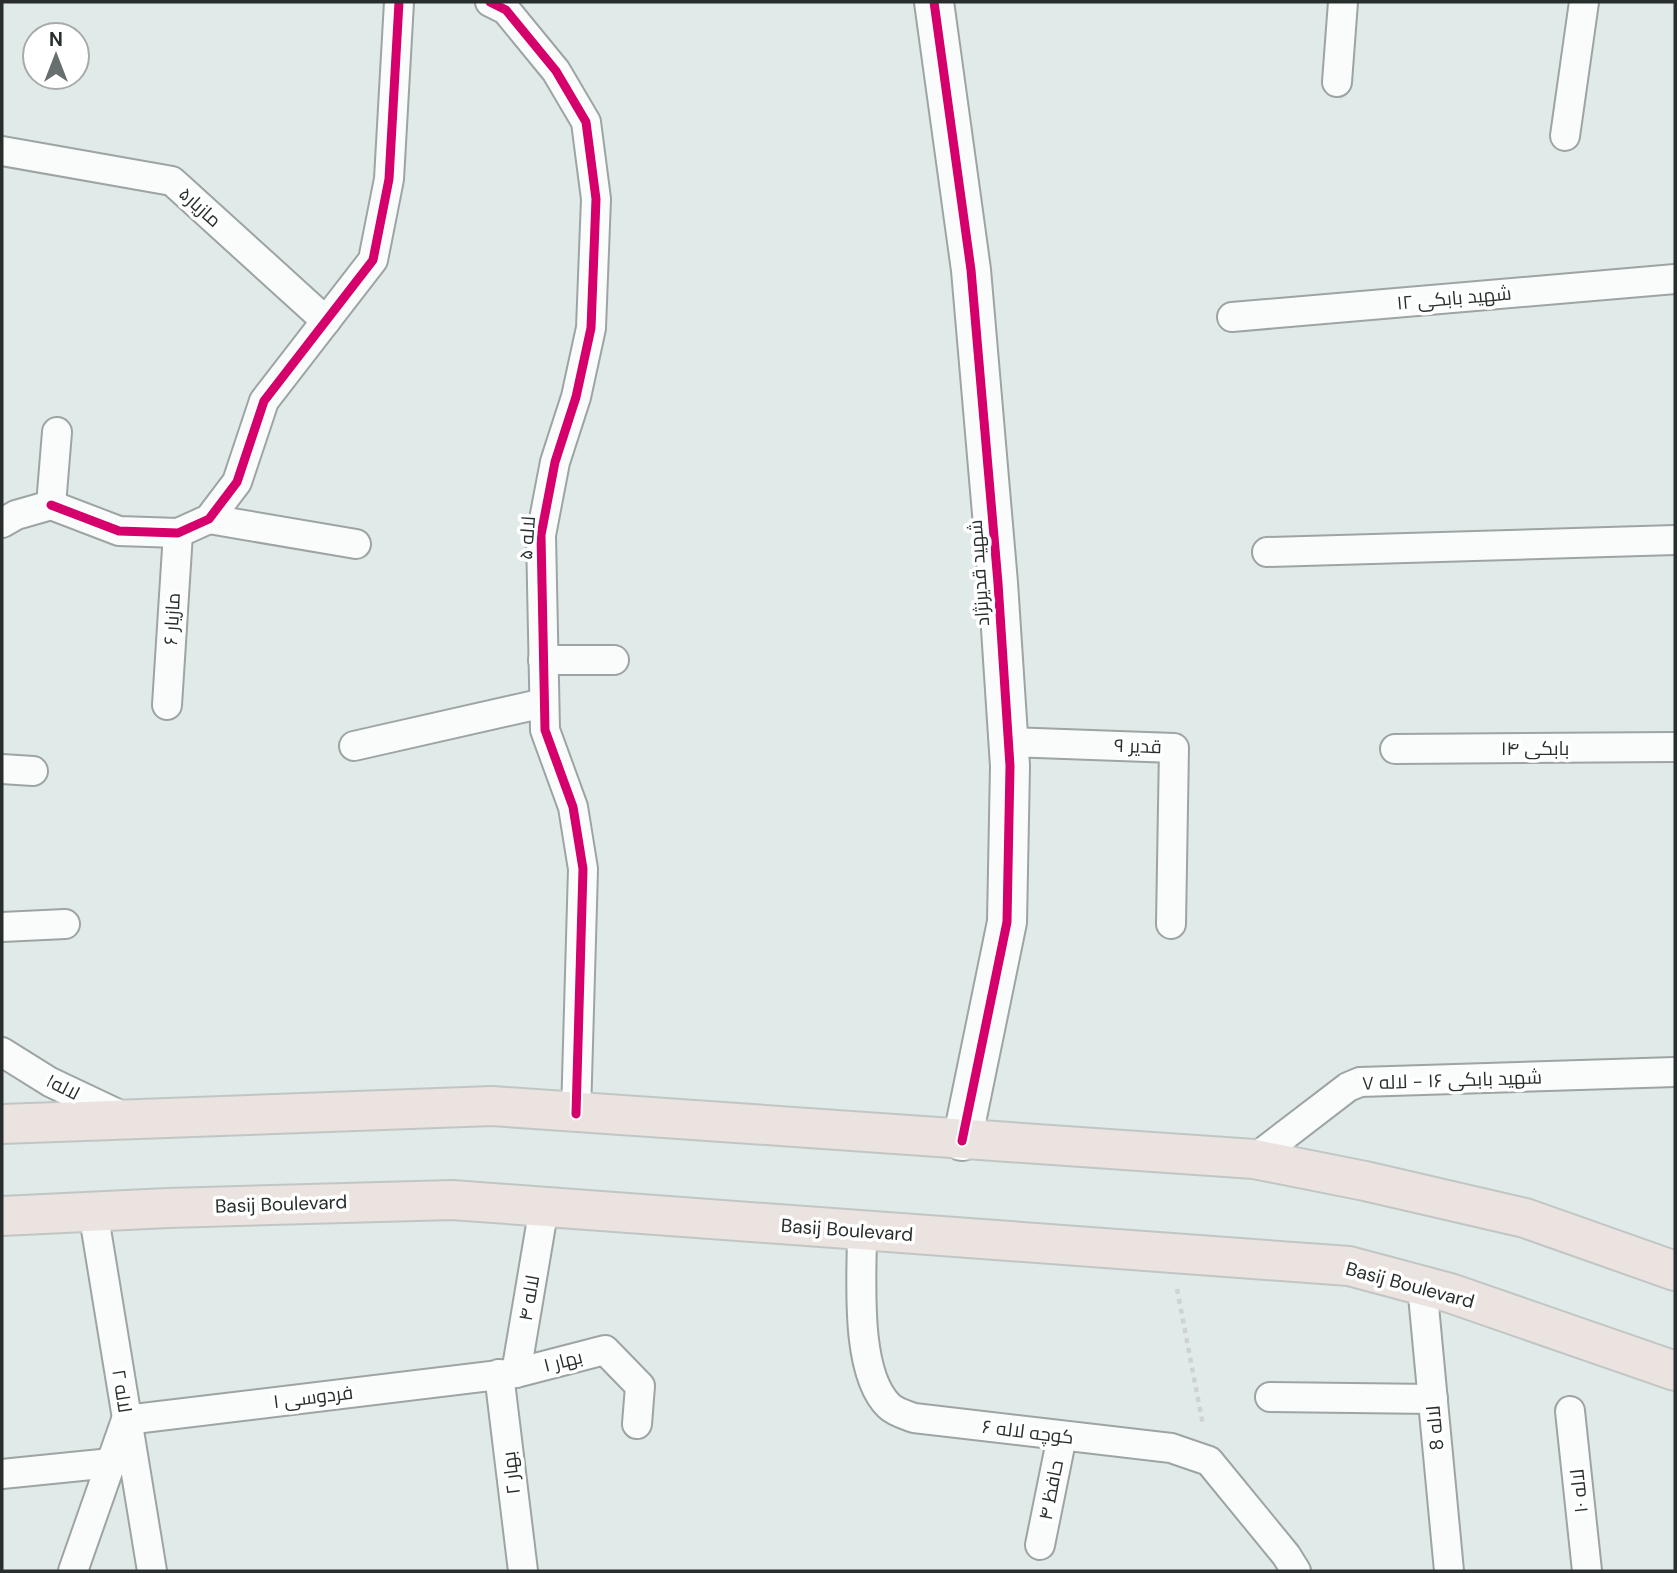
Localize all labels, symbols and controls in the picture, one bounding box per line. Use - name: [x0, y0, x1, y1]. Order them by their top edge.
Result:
- north arrow: [21, 21, 91, 91]
- text: N: [49, 27, 63, 52]
- street label: مازیار۵: [173, 181, 227, 233]
- street label: شهید بابکی ۱۲: [1396, 281, 1512, 315]
- street label: لاله ۵: [513, 515, 541, 561]
- street label: شهید قدیرنژاد: [963, 519, 995, 627]
- street label: مازیار ۶: [158, 592, 186, 646]
- street label: قدیر ۹: [1114, 733, 1162, 759]
- street label: بابکی ۱۴: [1501, 736, 1569, 761]
- street label: شهید بابکی ۱۶ - لاله ۷: [1362, 1064, 1542, 1096]
- street label: لاله۱: [42, 1068, 84, 1106]
- street label: Basij Boulevard: [214, 1189, 348, 1219]
- street label: Basij Boulevard: [780, 1213, 914, 1247]
- street label: Basij Boulevard: [1343, 1256, 1477, 1314]
- street label: لاله ۴: [513, 1273, 545, 1323]
- street label: بهار ۱: [541, 1344, 585, 1378]
- street label: لاله ۲: [106, 1368, 138, 1414]
- street label: فردوسی ۱: [272, 1380, 354, 1414]
- street label: لاله 8: [1421, 1404, 1449, 1452]
- street label: کوچه لاله ۶: [981, 1414, 1075, 1450]
- street label: بهار ۲: [496, 1450, 526, 1496]
- street label: حافظ ۴: [1033, 1458, 1069, 1522]
- street label: لاله ۱۰: [1564, 1468, 1594, 1514]

